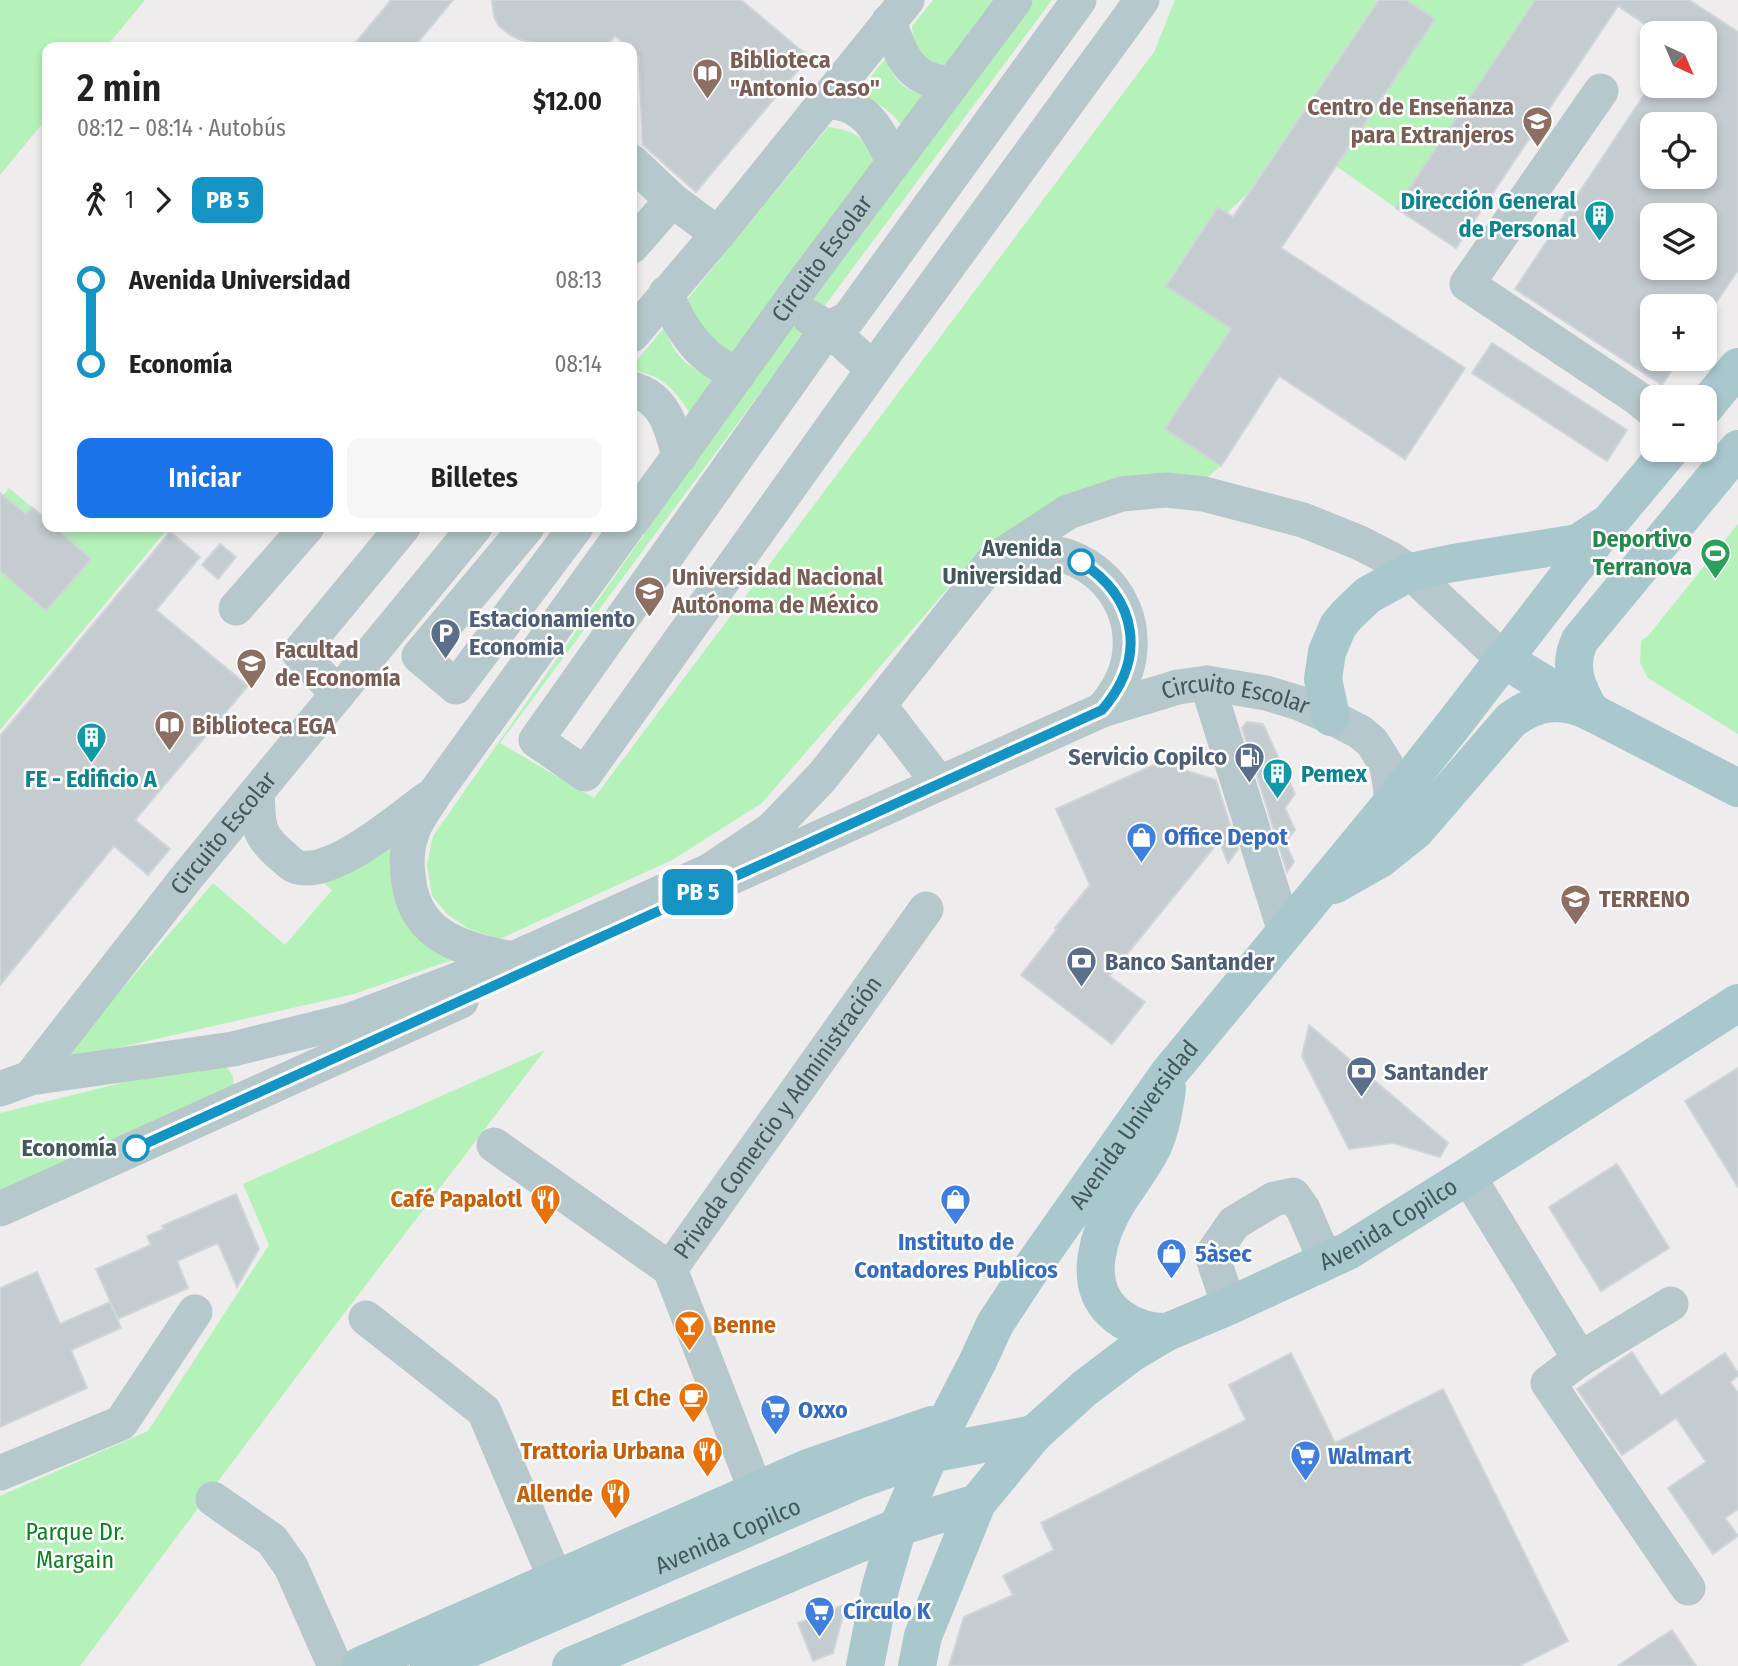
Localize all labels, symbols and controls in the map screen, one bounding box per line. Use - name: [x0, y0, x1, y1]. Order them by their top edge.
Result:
- north arrow: [1640, 21, 1717, 98]
- map controls: [1640, 21, 1717, 462]
- place label: Biblioteca "Antonio Caso": [730, 46, 880, 102]
- library icon: Biblioteca "Antonio Caso": [690, 57, 724, 101]
- text: 2 min: [77, 65, 161, 111]
- text: $12.00: [533, 86, 602, 117]
- place label: Centro de Enseñanza para Extranjeros: [1307, 93, 1514, 149]
- school or university icon: Centro de Enseñanza para Extranjeros: [1520, 104, 1554, 148]
- button: locate: [1640, 112, 1717, 189]
- text: 08:12 – 08:14 · Autobús: [77, 114, 286, 142]
- icon: walk: [77, 181, 115, 219]
- icon: forward: [144, 181, 182, 219]
- text: 1: [125, 186, 134, 214]
- text: PB 5: [206, 186, 249, 214]
- place label: Dirección General de Personal: [1401, 187, 1576, 243]
- street label: Circuito Escolar: [766, 189, 879, 327]
- building icon: Dirección General de Personal: [1582, 198, 1616, 242]
- button: layers: [1640, 203, 1717, 280]
- text: Avenida Universidad: [129, 265, 351, 296]
- text: 08:13: [555, 266, 602, 294]
- button: +: [1640, 294, 1717, 371]
- text: Economía: [129, 349, 233, 380]
- text: 08:14: [554, 350, 602, 378]
- button: −: [1640, 385, 1717, 462]
- button: Iniciar: [77, 438, 333, 518]
- button: Billetes: [347, 438, 602, 518]
- place label: Deportivo Terranova: [1592, 525, 1692, 581]
- place label: Avenida Universidad: [943, 534, 1062, 590]
- sports icon: Deportivo Terranova: [1698, 536, 1732, 580]
- marker: Avenida Universidad: [1068, 549, 1094, 575]
- place label: Universidad Nacional Autónoma de México: [671, 563, 884, 619]
- school or university icon: Universidad Nacional Autónoma de México: [632, 574, 666, 618]
- place label: Estacionamiento Economia: [469, 605, 635, 661]
- parking icon: Estacionamiento Economia: [429, 616, 463, 660]
- place label: Facultad de Economía: [275, 636, 401, 692]
- school or university icon: Facultad de Economía: [235, 647, 269, 691]
- street label: Circuito Escolar: [1158, 669, 1315, 720]
- library icon: Biblioteca EGA: [152, 709, 186, 753]
- place label: Biblioteca EGA: [192, 712, 337, 740]
- building icon: FE - Edificio A: [74, 720, 108, 764]
- fuel station icon: Servicio Copilco: [1233, 740, 1267, 784]
- place label: Servicio Copilco: [1068, 743, 1227, 771]
- building icon: Pemex: [1261, 757, 1295, 801]
- place label: Pemex: [1301, 760, 1368, 788]
- place label: FE - Edificio A: [25, 765, 158, 793]
- street label: Circuito Escolar: [165, 765, 282, 900]
- shop icon: Office Depot: [1124, 820, 1158, 864]
- place label: Office Depot: [1164, 823, 1289, 851]
- line badge: PB 5: [649, 869, 747, 915]
- text: PB 5: [676, 878, 720, 906]
- school or university icon: TERRENO: [1559, 882, 1593, 926]
- place label: TERRENO: [1599, 885, 1690, 913]
- bank icon: Banco Santander: [1065, 945, 1099, 989]
- place label: Banco Santander: [1105, 948, 1275, 976]
- street label: Privada Comercio y Administración: [668, 971, 888, 1264]
- street label: Avenida Universidad: [1064, 1035, 1204, 1214]
- bank icon: Santander: [1344, 1055, 1378, 1099]
- place label: Santander: [1384, 1058, 1488, 1086]
- place label: Economía: [21, 1134, 117, 1162]
- marker: Economía: [123, 1135, 149, 1161]
- street label: Avenida Copilco: [1315, 1172, 1462, 1276]
- restaurant icon: Café Papalotl: [528, 1182, 562, 1226]
- shop icon: Instituto de Contadores Publicos: [939, 1183, 973, 1227]
- place label: Café Papalotl: [391, 1185, 522, 1213]
- place label: Instituto de Contadores Publicos: [854, 1228, 1058, 1284]
- shop icon: 5àsec: [1155, 1237, 1189, 1281]
- place label: 5àsec: [1195, 1240, 1252, 1268]
- bar icon: Benne: [673, 1308, 707, 1352]
- place label: Benne: [713, 1311, 776, 1339]
- cafe icon: El Che: [677, 1381, 711, 1425]
- place label: El Che: [611, 1384, 671, 1412]
- supermarket icon: Oxxo: [758, 1393, 792, 1437]
- place label: Oxxo: [798, 1396, 848, 1424]
- restaurant icon: Trattoria Urbana: [691, 1434, 725, 1478]
- place label: Trattoria Urbana: [521, 1437, 685, 1465]
- supermarket icon: Walmart: [1288, 1439, 1322, 1483]
- place label: Walmart: [1328, 1442, 1412, 1470]
- restaurant icon: Allende: [599, 1477, 633, 1521]
- place label: Allende: [516, 1480, 593, 1508]
- street label: Avenida Copilco: [651, 1492, 805, 1580]
- park label: Parque Dr. Margain: [25, 1518, 125, 1574]
- supermarket icon: Círculo K: [803, 1594, 837, 1638]
- place label: Círculo K: [843, 1597, 932, 1625]

